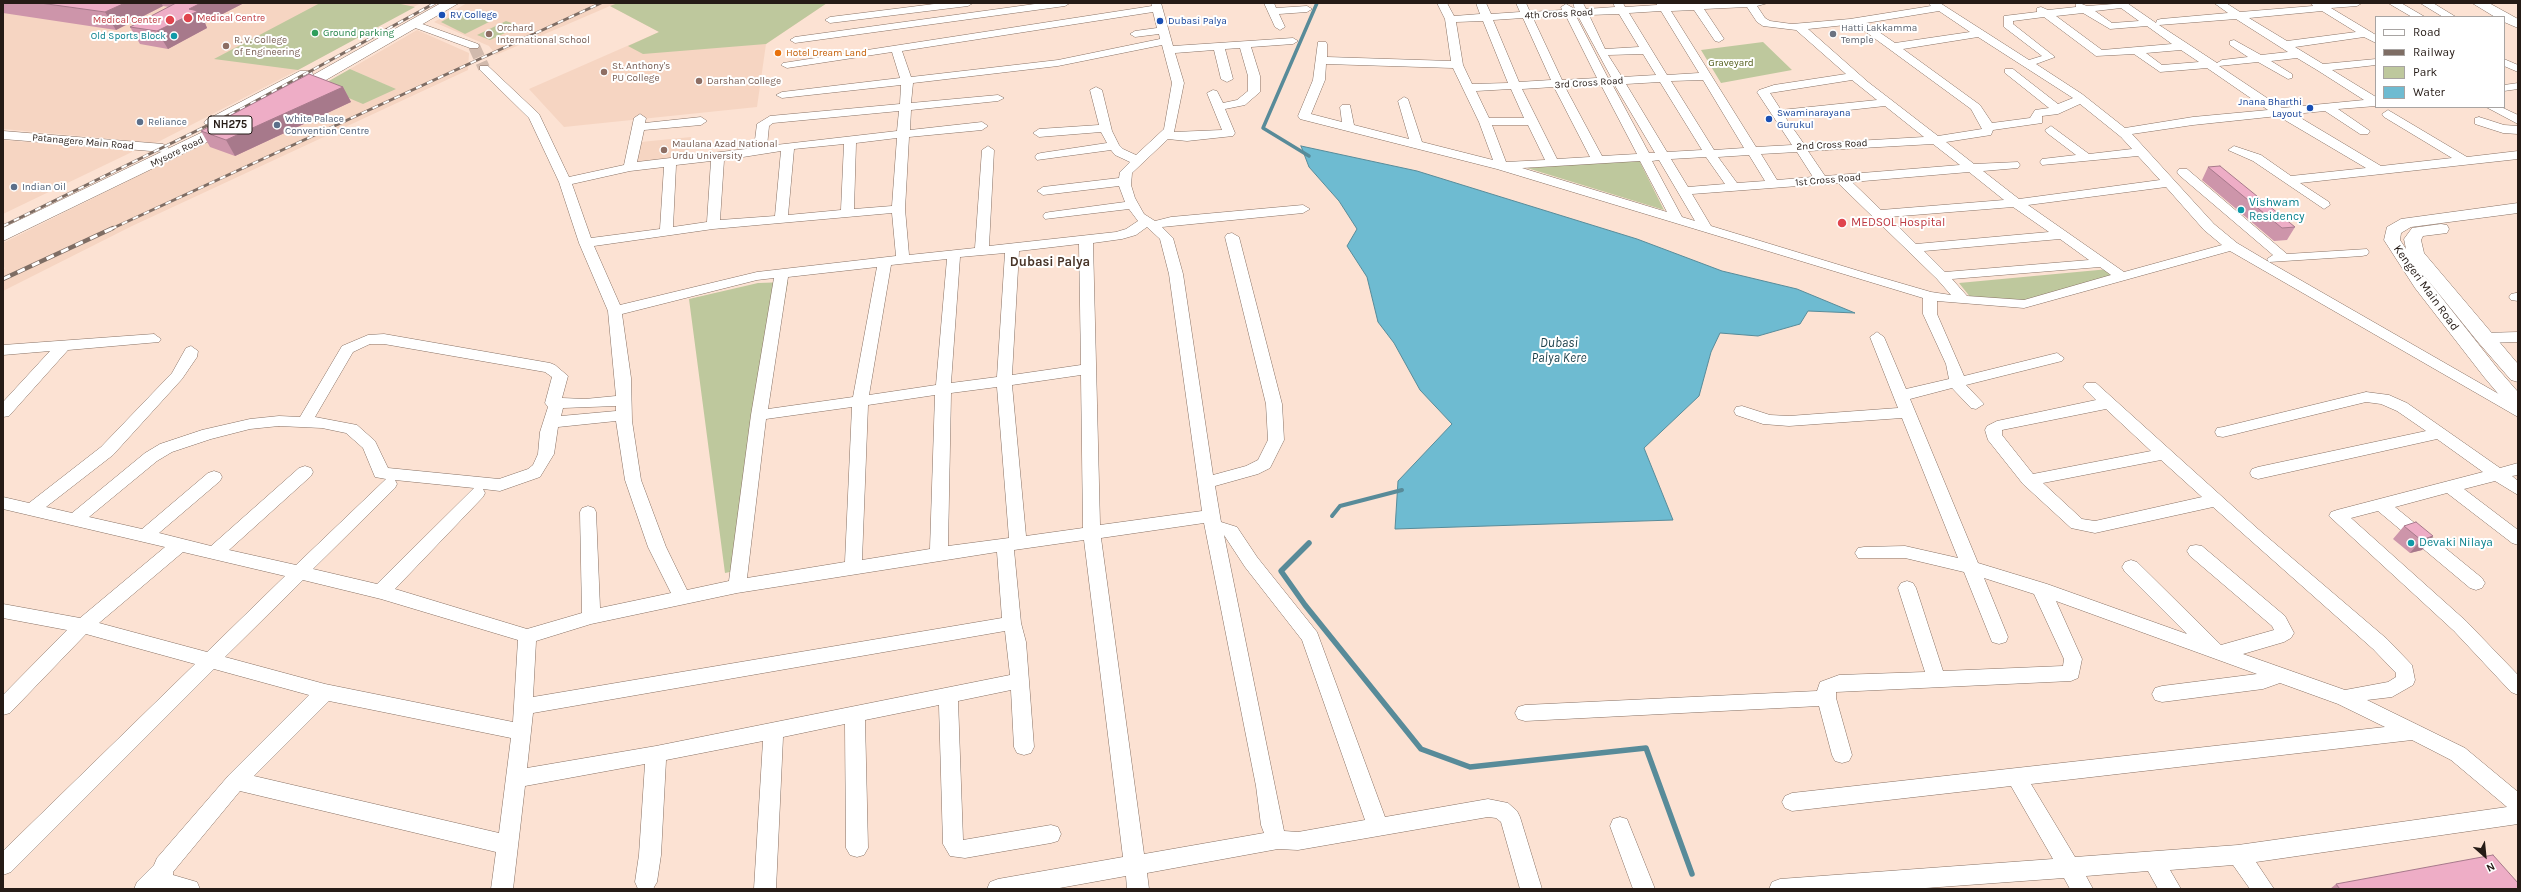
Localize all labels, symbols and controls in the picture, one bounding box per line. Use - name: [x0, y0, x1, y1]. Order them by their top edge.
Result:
- street label: 4th Cross Road: [1524, 6, 1594, 22]
- place label: RV College: [450, 9, 497, 21]
- marker: RV College: [437, 10, 447, 20]
- marker: Medical Centre: [182, 12, 194, 24]
- place label: Medical Centre: [197, 12, 265, 24]
- place label: Medical Center: [93, 14, 161, 26]
- marker: Medical Center: [164, 14, 176, 26]
- place label: Dubasi Palya: [1168, 15, 1227, 27]
- marker: Dubasi Palya: [1155, 16, 1165, 26]
- legend: [2375, 16, 2505, 108]
- place label: Orchard International School: [497, 22, 590, 46]
- place label: Hatti Lakkamma Temple: [1841, 22, 1917, 46]
- text: Road: [2413, 25, 2441, 39]
- place label: Ground parking: [323, 27, 394, 39]
- marker: Ground parking: [310, 28, 320, 38]
- marker: Orchard International School: [484, 29, 494, 39]
- marker: Hatti Lakkamma Temple: [1828, 29, 1838, 39]
- place label: Old Sports Block: [91, 30, 166, 42]
- marker: Old Sports Block: [169, 31, 179, 41]
- place label: R. V. College of Engineering: [234, 34, 300, 58]
- marker: R. V. College of Engineering: [221, 41, 231, 51]
- text: Railway: [2413, 45, 2455, 59]
- place label: Hotel Dream Land: [786, 47, 867, 59]
- marker: Hotel Dream Land: [773, 48, 783, 58]
- park label: Graveyard: [1708, 57, 1754, 69]
- place label: St. Anthony's PU College: [612, 60, 670, 84]
- text: Park: [2413, 65, 2437, 79]
- marker: St. Anthony's PU College: [599, 67, 609, 77]
- place label: Darshan College: [707, 75, 781, 87]
- street label: 3rd Cross Road: [1554, 75, 1624, 91]
- marker: Darshan College: [694, 76, 704, 86]
- text: Water: [2413, 85, 2445, 99]
- place label: Jnana Bharthi Layout: [2238, 96, 2302, 120]
- marker: Jnana Bharthi Layout: [2305, 103, 2315, 113]
- place label: Swaminarayana Gurukul: [1777, 107, 1850, 130]
- place label: White Palace Convention Centre: [285, 113, 369, 136]
- marker: Swaminarayana Gurukul: [1764, 114, 1774, 124]
- place label: Reliance: [148, 116, 187, 128]
- road number: NH275: [208, 116, 252, 134]
- marker: Reliance: [135, 117, 145, 127]
- marker: White Palace Convention Centre: [272, 120, 282, 130]
- street label: Patanagere Main Road: [32, 132, 134, 152]
- street label: Mysore Road: [148, 134, 206, 170]
- street label: 2nd Cross Road: [1796, 137, 1868, 153]
- place label: Maulana Azad National Urdu University: [672, 138, 777, 162]
- marker: Maulana Azad National Urdu University: [659, 145, 669, 155]
- street label: 1st Cross Road: [1795, 171, 1861, 189]
- place label: Indian Oil: [22, 181, 66, 193]
- marker: Indian Oil: [9, 182, 19, 192]
- place label: Vishwam Residency: [2249, 196, 2305, 224]
- marker: Vishwam Residency: [2236, 205, 2246, 215]
- place label: MEDSOL Hospital: [1851, 216, 1945, 230]
- marker: MEDSOL Hospital: [1836, 217, 1848, 229]
- street label: Kengeri Main Road: [2390, 242, 2462, 334]
- district label: Dubasi Palya: [1010, 254, 1090, 270]
- water label: Dubasi Palya Kere: [1532, 335, 1586, 366]
- place label: Devaki Nilaya: [2419, 536, 2493, 550]
- marker: Devaki Nilaya: [2406, 538, 2416, 548]
- north arrow: [2465, 836, 2505, 876]
- text: N: [2484, 860, 2497, 875]

